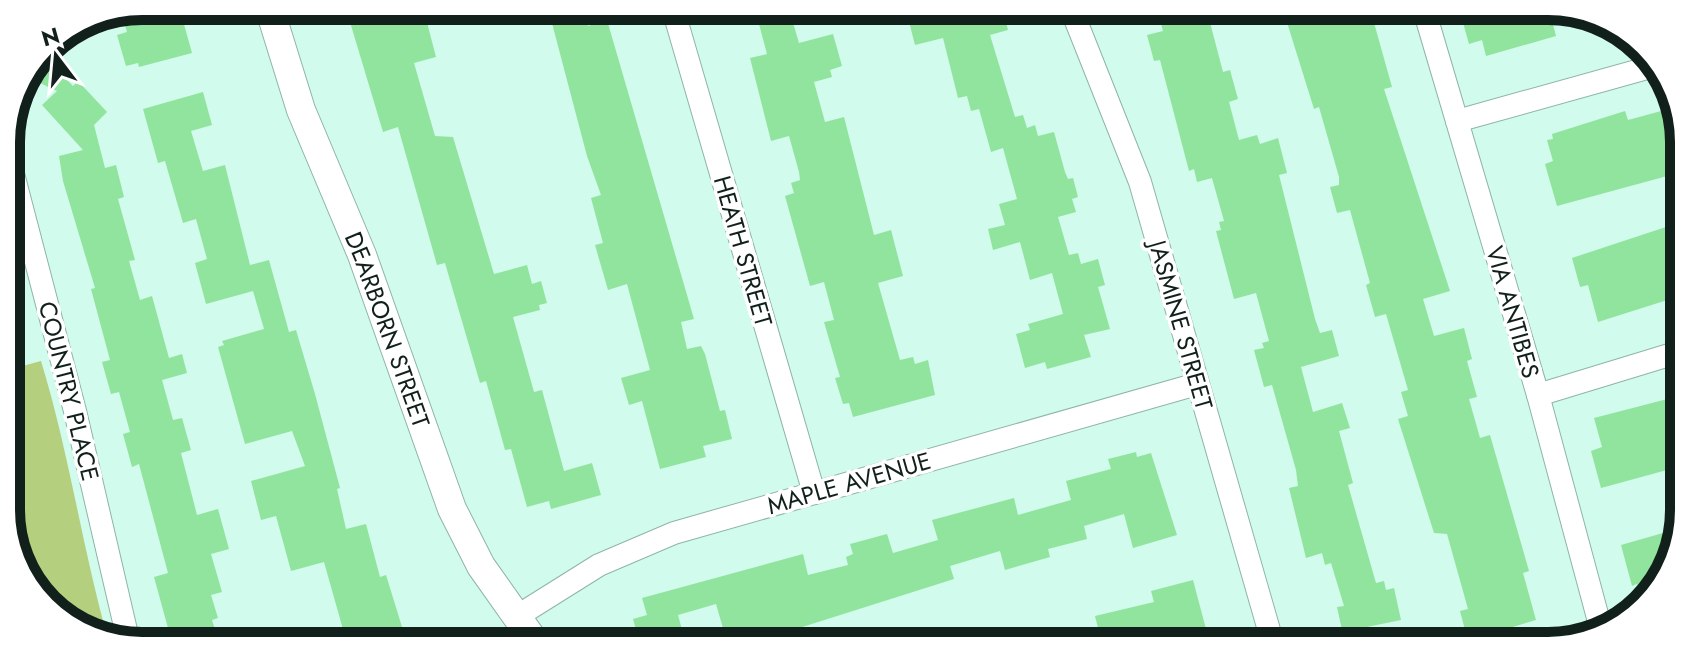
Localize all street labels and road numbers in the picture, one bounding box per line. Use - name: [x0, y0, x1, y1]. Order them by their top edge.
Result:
- street label: HEATH STREET: [705, 172, 781, 330]
- street label: DEARBORN STREET: [337, 226, 439, 432]
- street label: JASMINE STREET: [1139, 233, 1222, 414]
- street label: VIA ANTIBES: [1477, 242, 1549, 382]
- street label: COUNTRY PLACE: [30, 298, 108, 484]
- street label: MAPLE AVENUE: [763, 443, 935, 523]

